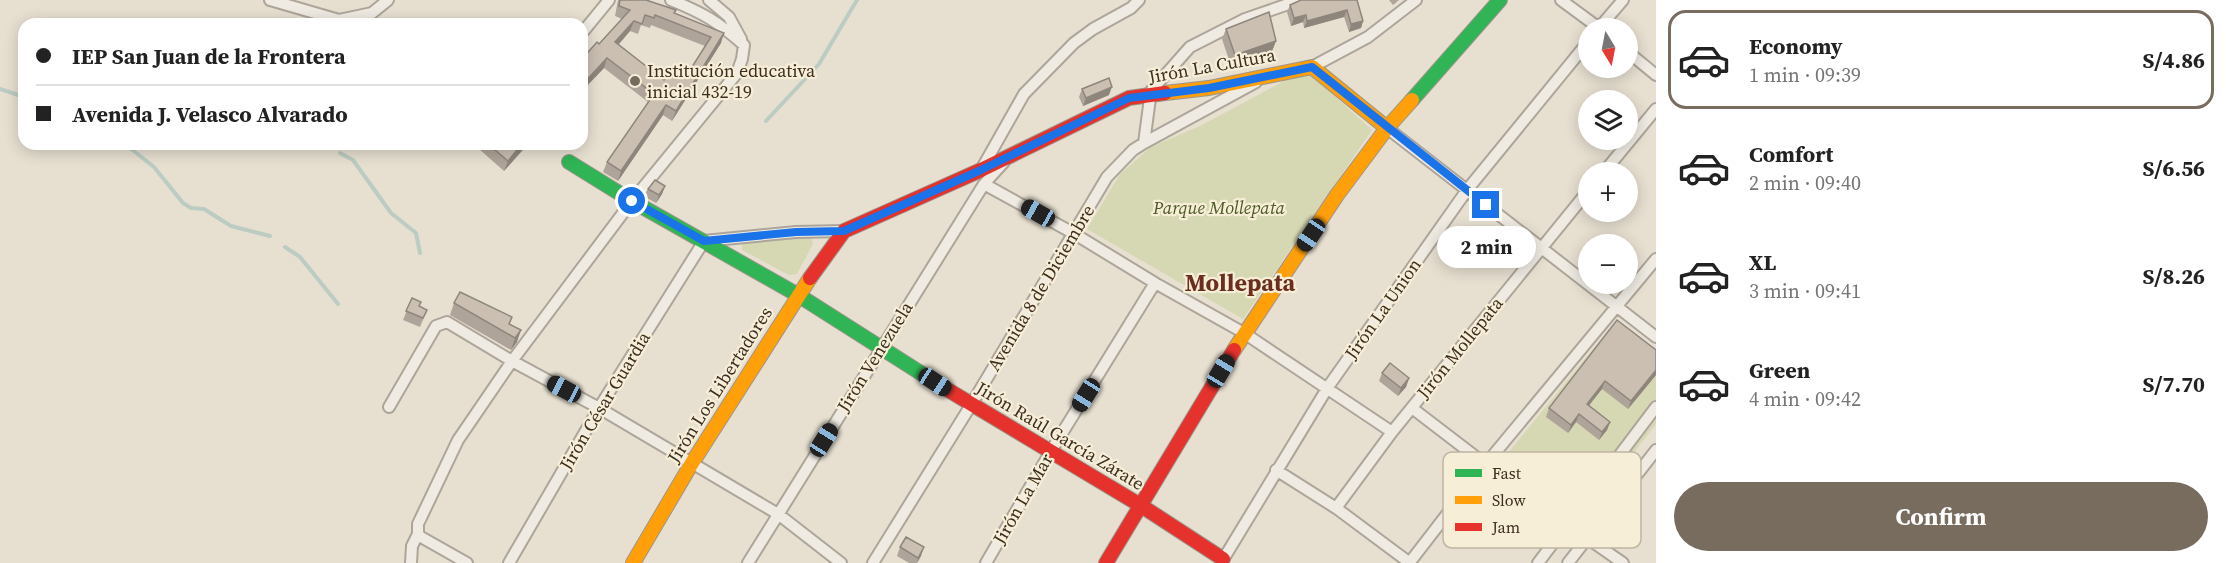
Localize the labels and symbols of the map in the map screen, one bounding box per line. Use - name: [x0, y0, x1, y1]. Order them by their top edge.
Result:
- north arrow: [1578, 18, 1638, 78]
- street label: Jirón La Cultura: [1146, 42, 1278, 89]
- place label: Institución educativa inicial 432-19: [647, 58, 816, 104]
- marker: Institución educativa inicial 432-19: [628, 74, 642, 88]
- route start: [618, 187, 645, 214]
- route end: [1472, 191, 1499, 218]
- park label: Parque Mollepata: [1152, 195, 1286, 220]
- car: [1018, 196, 1058, 230]
- street label: Avenida 8 de Diciembre: [981, 200, 1100, 376]
- car: [1293, 215, 1329, 255]
- callout: 2 min: [1436, 226, 1536, 268]
- street label: Jirón La Union: [1338, 253, 1427, 365]
- district label: Mollepata: [1185, 266, 1296, 299]
- street label: Jirón Mollepata: [1410, 291, 1509, 405]
- street label: Jirón Venezuela: [830, 296, 919, 418]
- street label: Jirón Los Libertadores: [661, 302, 778, 469]
- street label: Jirón César Guardia: [553, 326, 656, 476]
- car: [1204, 351, 1238, 391]
- car: [915, 365, 955, 399]
- car: [544, 373, 584, 405]
- street label: Jirón Raúl García Zárate: [971, 375, 1149, 496]
- car: [1069, 375, 1103, 415]
- car: [807, 420, 841, 460]
- street label: Jirón La Mar: [986, 448, 1059, 550]
- legend: [1443, 452, 1641, 548]
- text: Fast: [1492, 462, 1522, 484]
- text: Slow: [1492, 489, 1527, 511]
- text: Jam: [1491, 516, 1520, 538]

